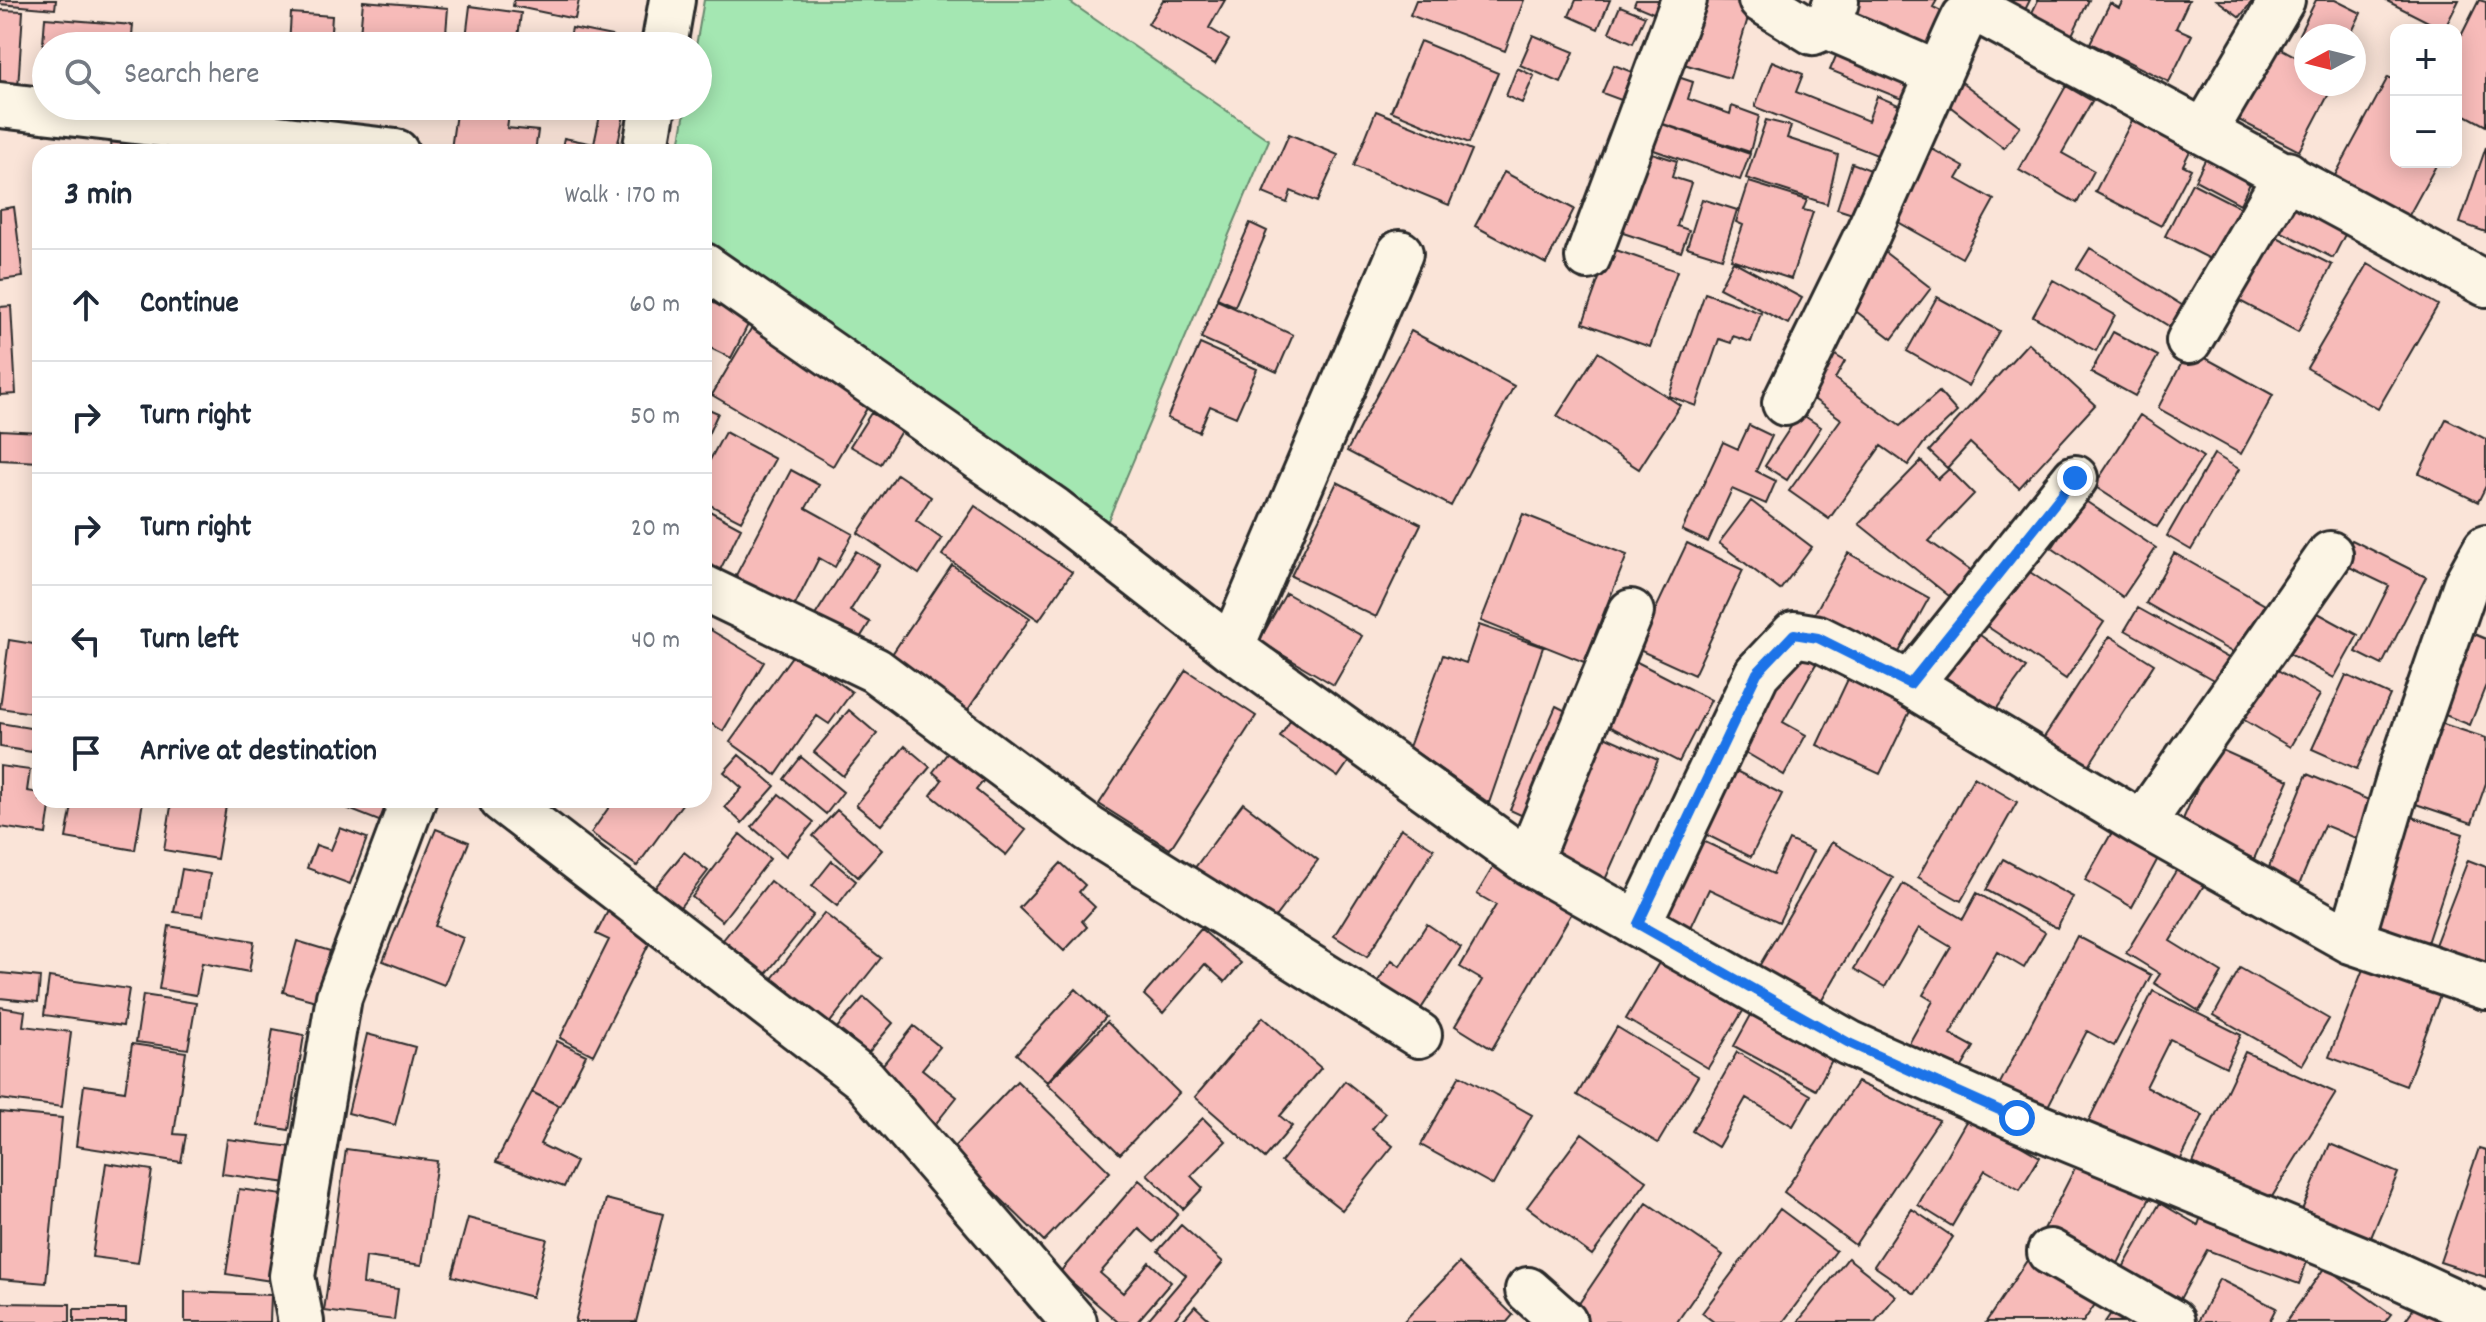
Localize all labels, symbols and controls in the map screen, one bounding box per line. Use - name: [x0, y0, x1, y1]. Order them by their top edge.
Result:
- north arrow: [2294, 24, 2366, 96]
- map controls: [2390, 24, 2462, 168]
- button: +: [2390, 24, 2462, 96]
- search box: [32, 32, 712, 120]
- icon: search: [60, 54, 104, 98]
- text: Search here: [124, 55, 260, 98]
- button: −: [2390, 96, 2462, 168]
- text: 3 min: [64, 172, 132, 221]
- text: Walk · 170 m: [565, 178, 680, 215]
- icon: ahead: [64, 283, 108, 327]
- text: Continue: [140, 284, 239, 327]
- text: 60 m: [629, 287, 680, 324]
- icon: right: [64, 395, 108, 439]
- text: Turn right: [140, 396, 251, 439]
- text: 50 m: [630, 399, 680, 436]
- route end: [2057, 460, 2093, 496]
- icon: right: [64, 507, 108, 551]
- text: Turn right: [140, 508, 251, 551]
- text: 20 m: [631, 511, 680, 548]
- icon: left: [64, 619, 108, 663]
- text: Turn left: [140, 620, 239, 663]
- text: 40 m: [631, 623, 680, 660]
- icon: arrive: [64, 731, 108, 775]
- text: Arrive at destination: [140, 732, 377, 775]
- route start: [1999, 1100, 2035, 1136]

